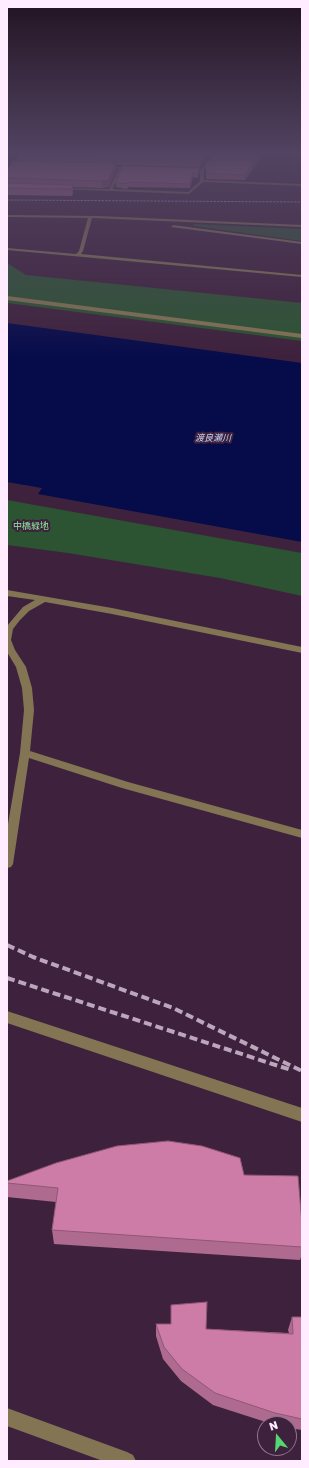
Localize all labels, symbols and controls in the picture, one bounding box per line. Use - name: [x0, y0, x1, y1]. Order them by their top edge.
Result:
- water label: 渡良瀬川: [195, 433, 231, 443]
- park label: 中橋緑地: [13, 521, 49, 531]
- north arrow: [257, 1416, 297, 1456]
- text: N: [267, 1418, 279, 1433]

